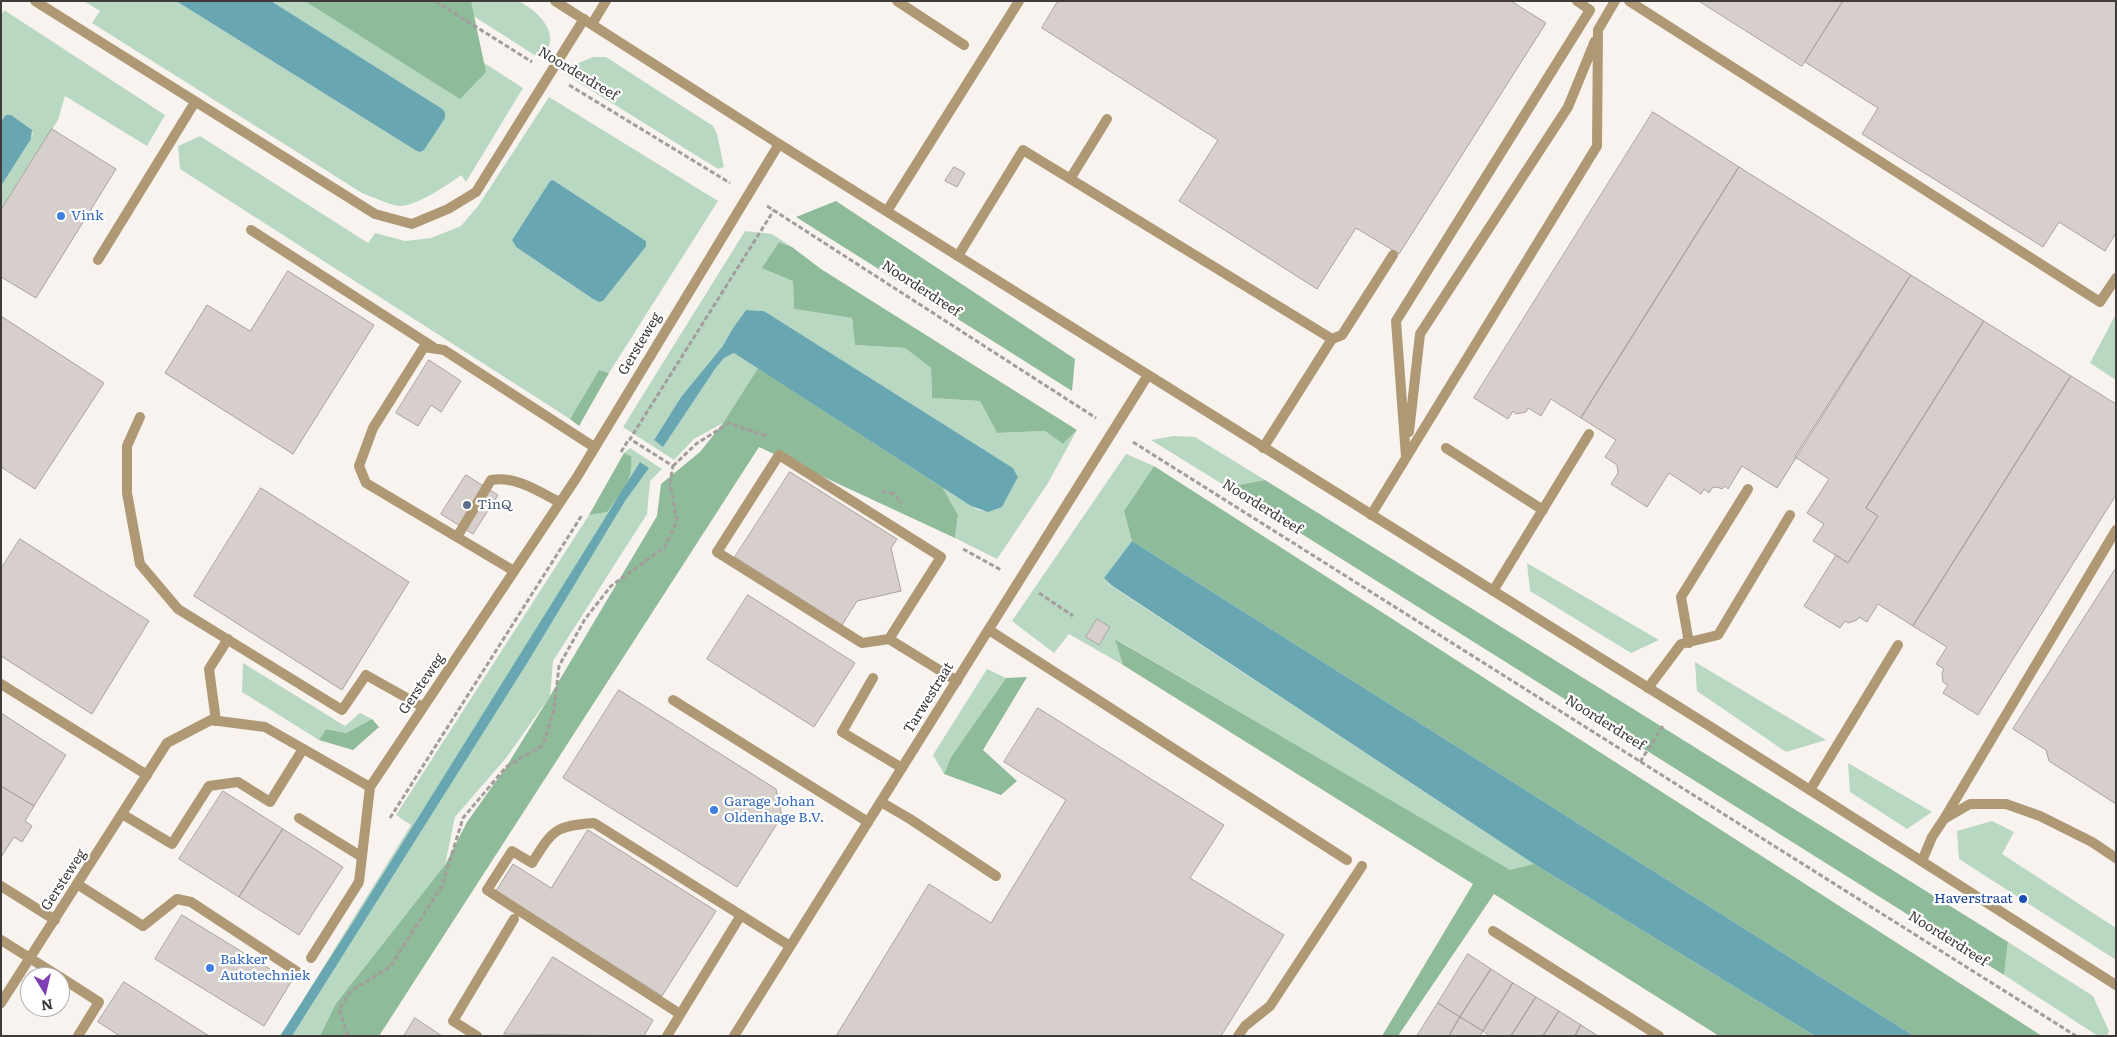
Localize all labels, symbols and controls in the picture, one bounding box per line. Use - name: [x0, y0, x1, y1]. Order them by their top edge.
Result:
- street label: Noorderdreef: [535, 43, 621, 105]
- place label: Vink: [71, 208, 104, 224]
- marker: Vink: [55, 210, 67, 222]
- street label: Noorderdreef: [878, 257, 964, 321]
- street label: Gersteweg: [615, 310, 665, 378]
- street label: Noorderdreef: [1219, 476, 1305, 538]
- place label: TinQ: [477, 497, 512, 513]
- marker: TinQ: [461, 499, 473, 511]
- street label: Gersteweg: [395, 650, 449, 718]
- street label: Tarwestraat: [900, 659, 958, 737]
- street label: Noorderdreef: [1562, 692, 1648, 754]
- place label: Garage Johan Oldenhage B.V.: [724, 794, 824, 826]
- marker: Garage Johan Oldenhage B.V.: [708, 804, 720, 816]
- street label: Gersteweg: [38, 846, 90, 914]
- place label: Haverstraat: [1934, 891, 2013, 907]
- marker: Haverstraat: [2017, 893, 2029, 905]
- street label: Noorderdreef: [1905, 908, 1991, 970]
- place label: Bakker Autotechniek: [220, 952, 310, 984]
- marker: Bakker Autotechniek: [204, 962, 216, 974]
- north arrow: [20, 967, 70, 1017]
- text: N: [40, 995, 55, 1017]

